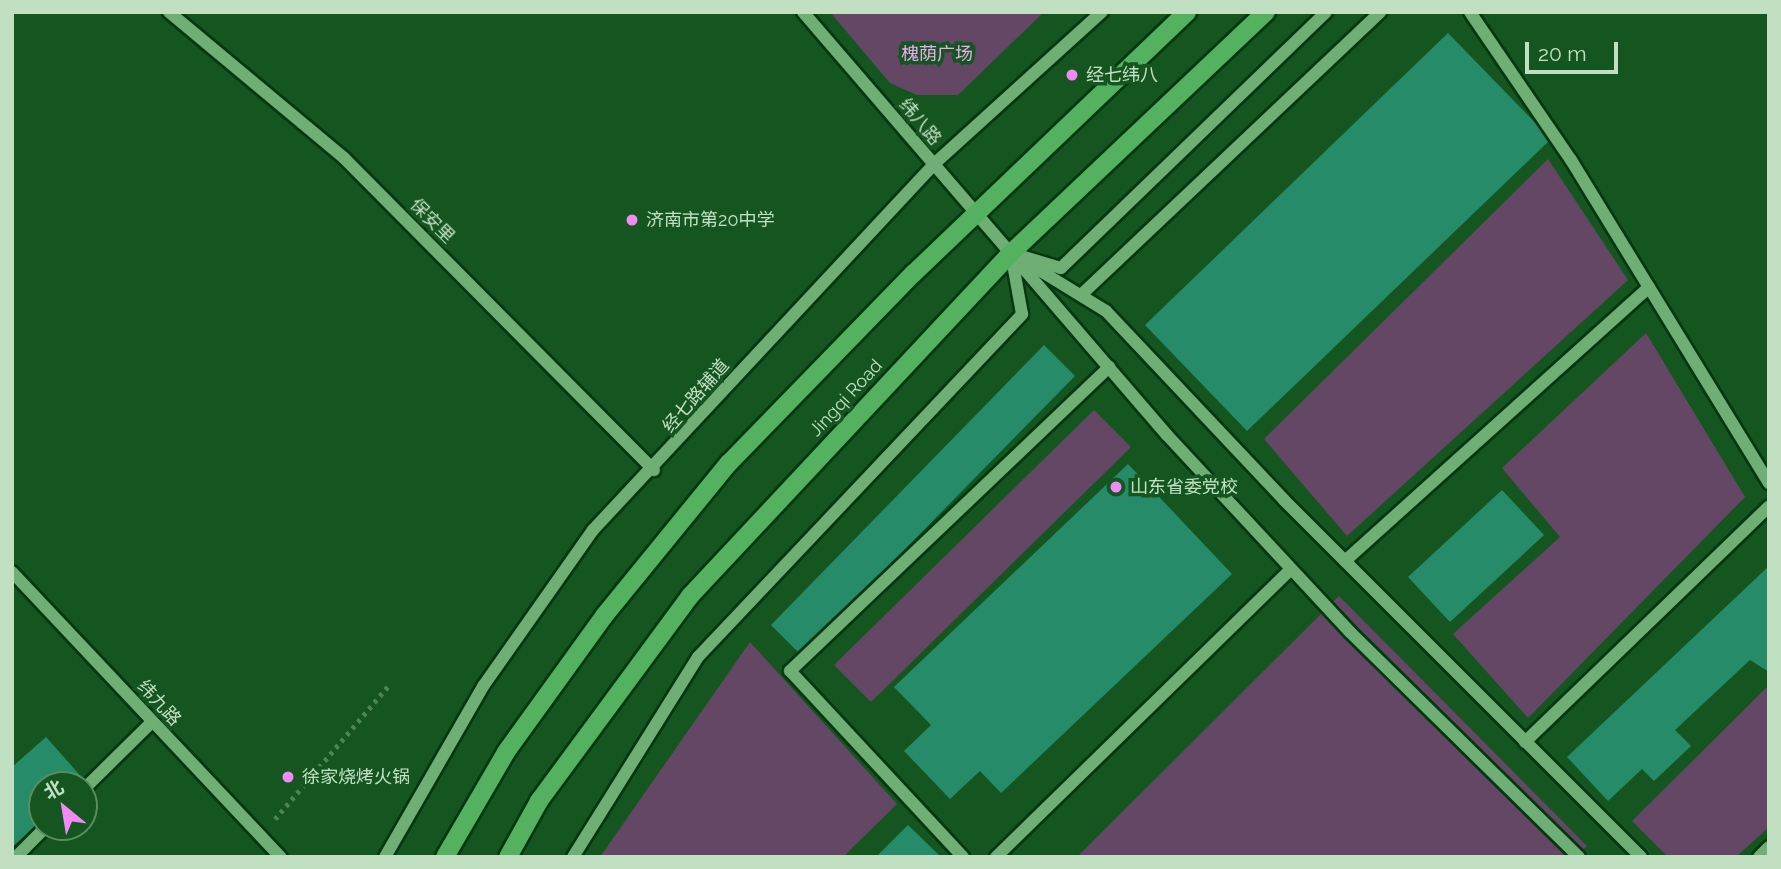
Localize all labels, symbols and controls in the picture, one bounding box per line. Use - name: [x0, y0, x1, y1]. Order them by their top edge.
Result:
- scale bar: [1529, 28, 1622, 72]
- text: 20 m: [1538, 41, 1586, 66]
- park label: 槐荫广场: [901, 43, 973, 65]
- place label: 经七纬八: [1086, 64, 1158, 86]
- marker: 经七纬八: [1064, 67, 1080, 83]
- street label: 纬八路: [894, 94, 946, 150]
- street label: 保安里: [405, 194, 459, 248]
- place label: 济南市第20中学: [646, 209, 774, 231]
- marker: 济南市第20中学: [624, 212, 640, 228]
- street label: 经七路辅道: [658, 355, 734, 437]
- street label: Jingqi Road: [805, 355, 887, 441]
- place label: 山东省委党校: [1130, 476, 1238, 498]
- marker: 山东省委党校: [1108, 479, 1124, 495]
- street label: 纬九路: [133, 676, 185, 730]
- place label: 徐家烧烤火锅: [302, 766, 410, 788]
- marker: 徐家烧烤火锅: [280, 769, 296, 785]
- north arrow: [28, 771, 98, 841]
- text: 北: [40, 775, 67, 804]

